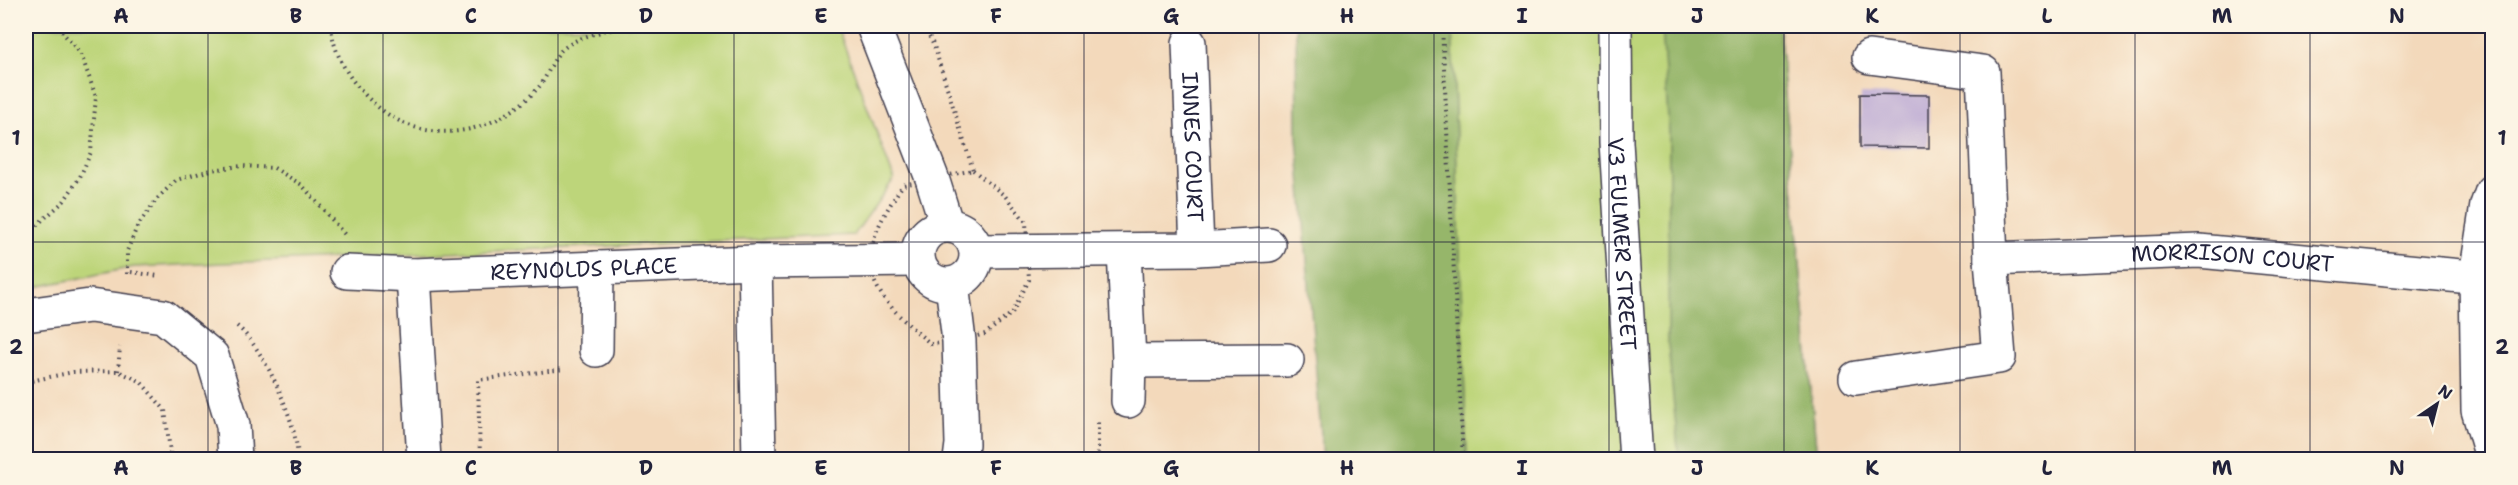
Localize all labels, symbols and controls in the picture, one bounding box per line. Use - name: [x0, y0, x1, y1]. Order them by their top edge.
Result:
- text: A: [113, 3, 129, 29]
- text: B: [290, 3, 302, 29]
- text: C: [465, 3, 477, 29]
- text: D: [639, 3, 653, 29]
- text: E: [814, 3, 828, 29]
- text: F: [990, 3, 1002, 29]
- text: G: [1163, 3, 1179, 29]
- text: H: [1340, 3, 1354, 29]
- text: I: [1516, 3, 1528, 29]
- text: J: [1691, 3, 1704, 29]
- text: K: [1865, 3, 1879, 29]
- text: L: [2042, 3, 2053, 29]
- text: M: [2212, 3, 2233, 29]
- text: N: [2389, 3, 2405, 29]
- street label: INNES COURT: [1176, 71, 1210, 223]
- text: 1: [11, 125, 21, 151]
- text: 1: [2497, 125, 2507, 151]
- street label: V3 FULMER STREET: [1601, 136, 1644, 352]
- street label: MORRISON COURT: [2130, 237, 2336, 278]
- street label: REYNOLDS PLACE: [490, 250, 678, 287]
- text: 2: [9, 334, 23, 360]
- text: 2: [2495, 334, 2509, 360]
- north arrow: [2407, 374, 2467, 434]
- text: N: [2434, 380, 2457, 404]
- text: A: [113, 455, 129, 481]
- text: B: [290, 455, 302, 481]
- text: C: [465, 455, 477, 481]
- text: D: [639, 455, 653, 481]
- text: E: [814, 455, 828, 481]
- text: F: [990, 455, 1002, 481]
- text: G: [1163, 455, 1179, 481]
- text: H: [1340, 455, 1354, 481]
- text: I: [1516, 455, 1528, 481]
- text: J: [1691, 455, 1704, 481]
- text: K: [1865, 455, 1879, 481]
- text: L: [2042, 455, 2053, 481]
- text: M: [2212, 455, 2233, 481]
- text: N: [2389, 455, 2405, 481]

